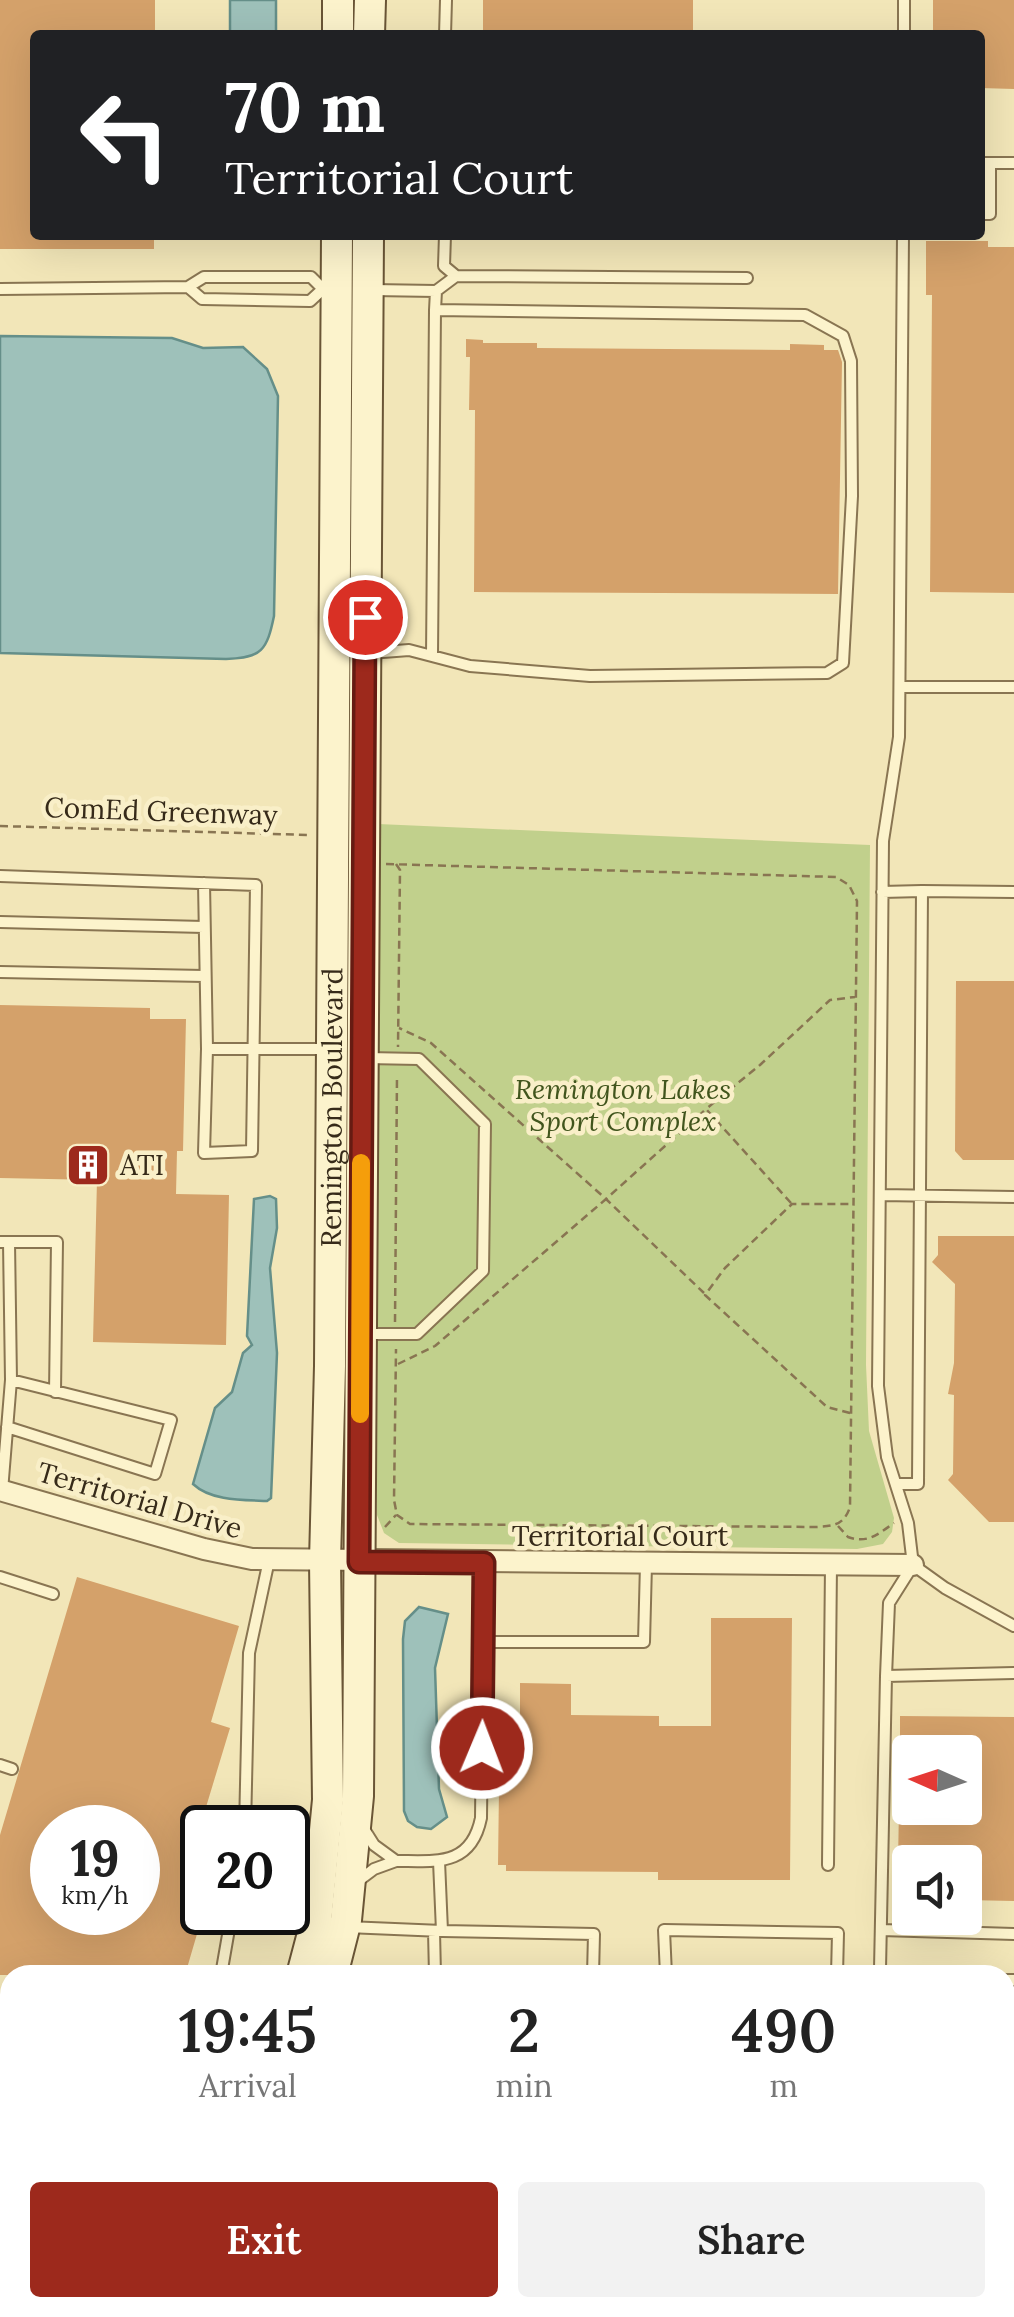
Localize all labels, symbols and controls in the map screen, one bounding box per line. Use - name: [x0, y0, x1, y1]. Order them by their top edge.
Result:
- text: 70 m: [225, 62, 385, 151]
- icon: left: [60, 70, 190, 200]
- text: Territorial Court: [225, 149, 573, 206]
- pin: [323, 575, 408, 660]
- icon: arrive: [338, 590, 393, 645]
- street label: ComEd Greenway: [44, 789, 278, 833]
- street label: Remington Boulevard: [313, 967, 350, 1248]
- park label: Remington Lakes Sport Complex: [515, 1071, 731, 1139]
- building icon: ATI: [65, 1142, 111, 1188]
- place label: ATI: [119, 1147, 164, 1183]
- street label: Territorial Drive: [34, 1454, 246, 1546]
- street label: Territorial Court: [512, 1518, 729, 1554]
- position arrow: [430, 1696, 534, 1800]
- north arrow: [892, 1735, 982, 1825]
- map controls: [892, 1735, 982, 1935]
- speed limit sign: 20: [180, 1805, 310, 1935]
- text: 19: [70, 1826, 120, 1890]
- button: sound: [892, 1845, 982, 1935]
- text: km/h: [61, 1879, 129, 1911]
- text: 19:45: [179, 1992, 317, 2068]
- text: 2: [508, 1992, 540, 2068]
- text: 490: [731, 1992, 836, 2068]
- text: Arrival: [199, 2065, 297, 2106]
- text: min: [496, 2065, 553, 2106]
- text: m: [769, 2065, 798, 2106]
- button: Exit: [30, 2182, 498, 2297]
- button: Share: [518, 2182, 985, 2297]

